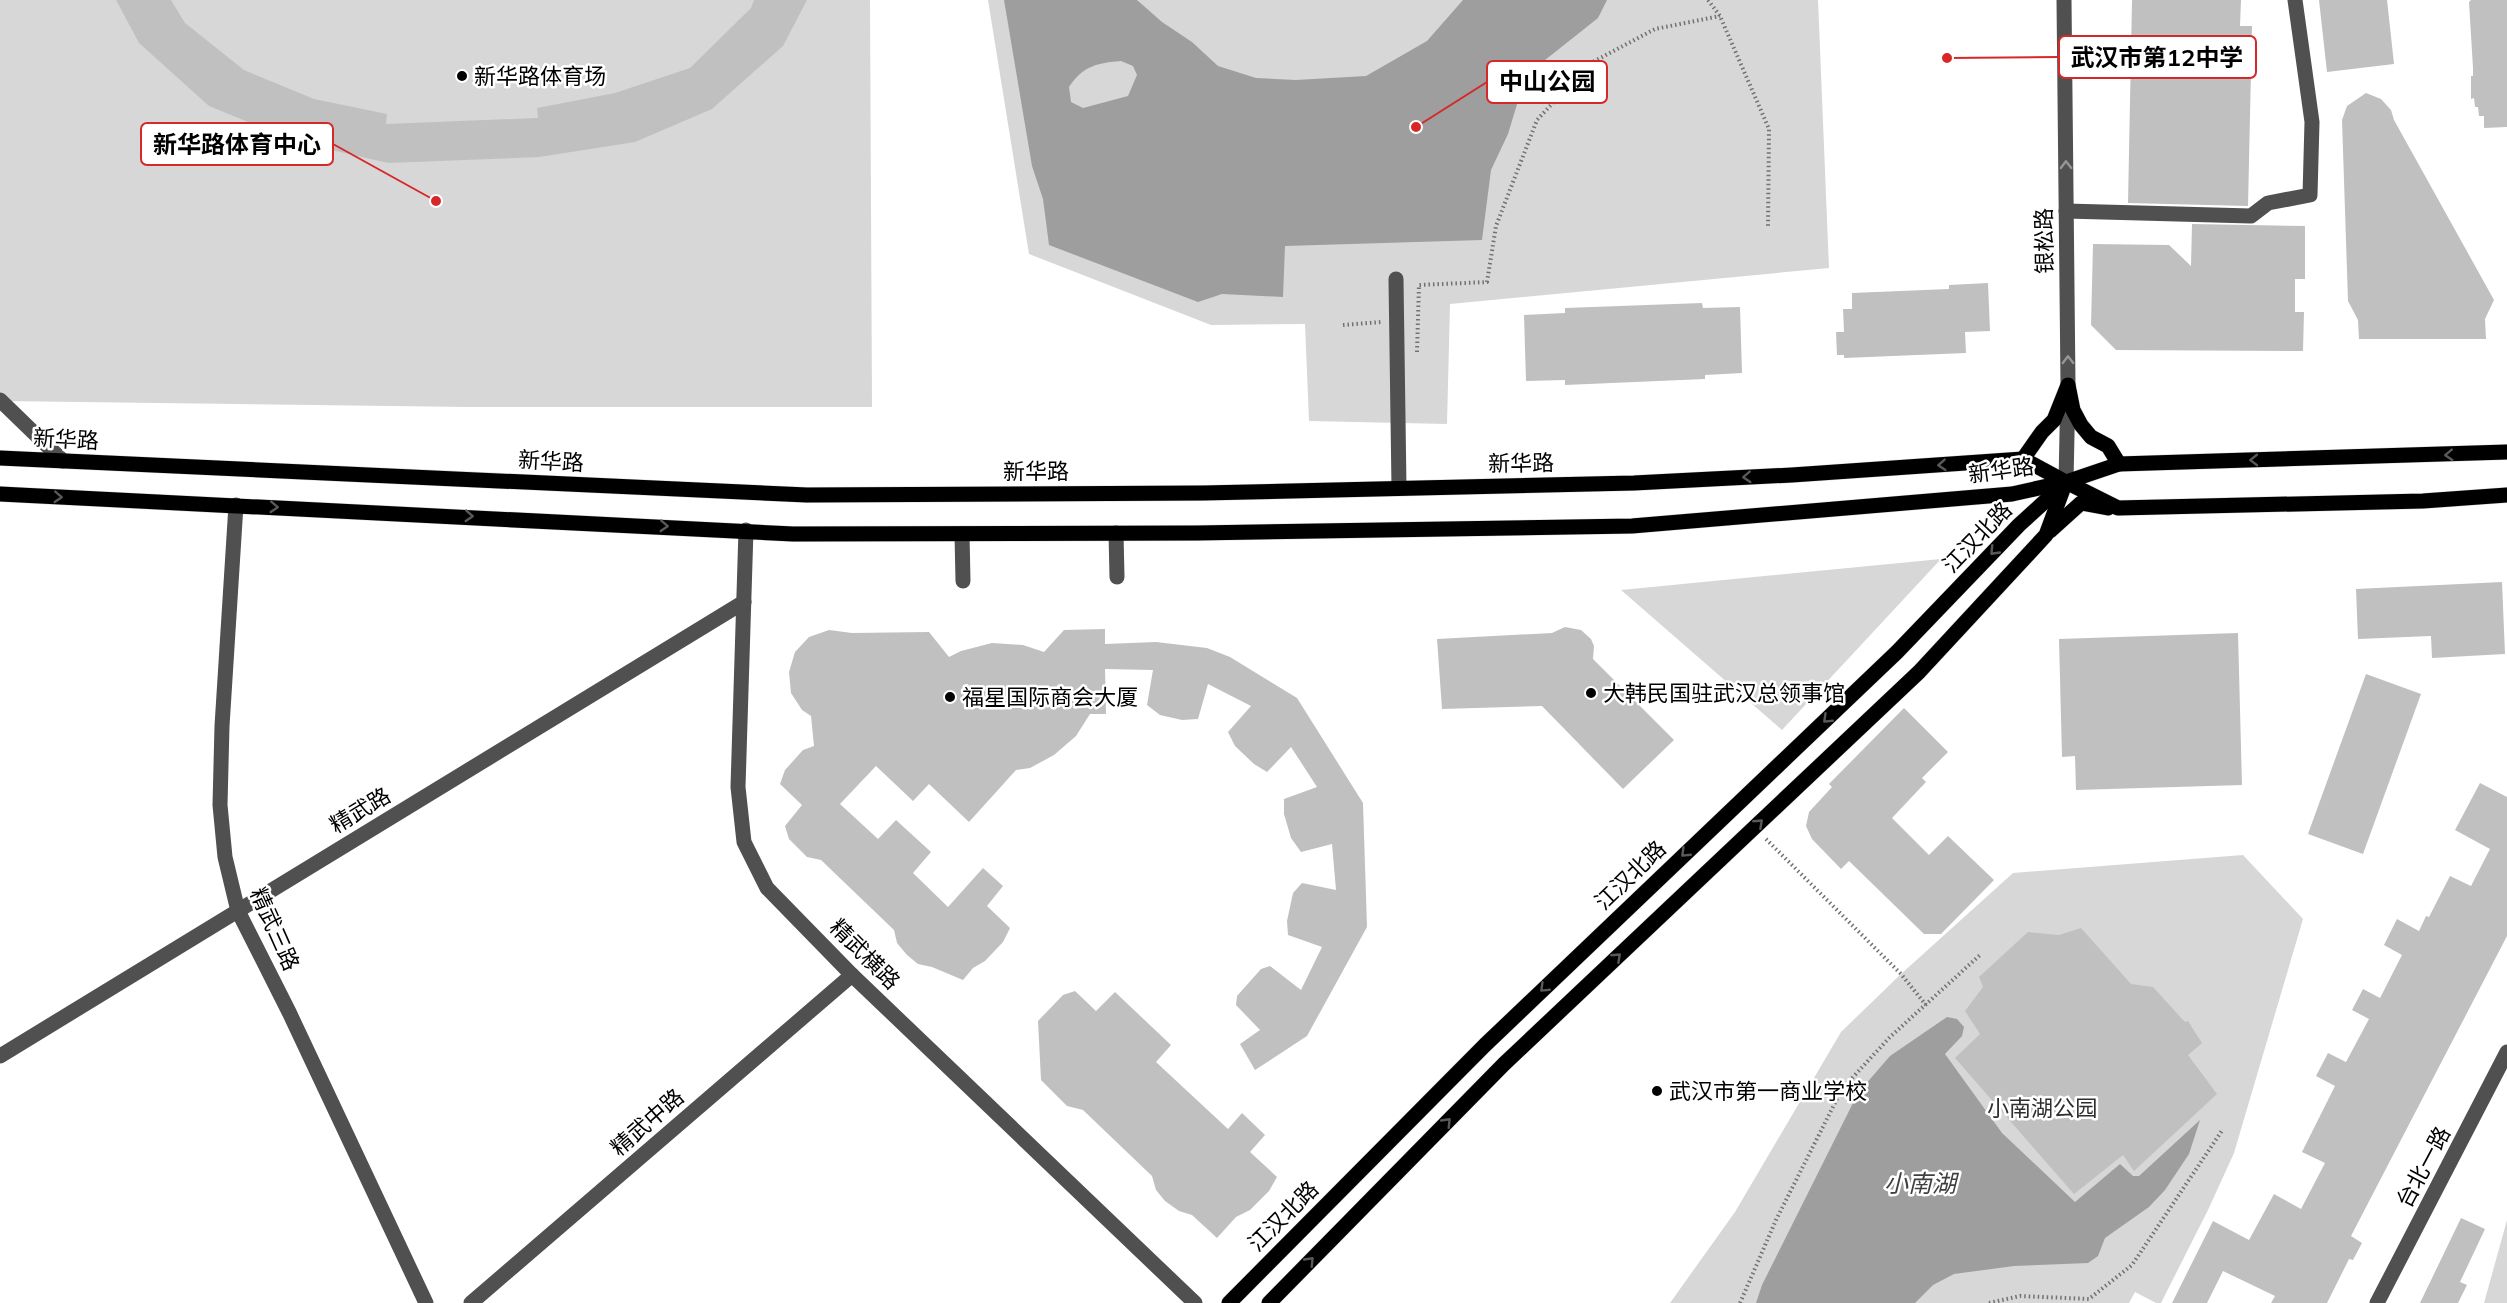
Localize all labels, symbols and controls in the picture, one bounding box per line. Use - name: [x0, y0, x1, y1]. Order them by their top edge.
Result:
- callout: 武汉市第12中学: [2059, 36, 2256, 78]
- text: 武汉市第12中学: [2071, 42, 2243, 72]
- callout: 中山公园: [1487, 61, 1607, 103]
- place label: 新华路体育场: [474, 62, 606, 90]
- text: 中山公园: [1499, 66, 1595, 96]
- marker: 新华路体育场: [455, 69, 469, 83]
- callout: 新华路体育中心: [141, 123, 333, 165]
- text: 新华路体育中心: [153, 129, 321, 159]
- one-way arrow: [2059, 161, 2072, 170]
- street label: 银松路: [2029, 208, 2059, 274]
- one-way arrow: [2062, 356, 2074, 365]
- street label: 新华路: [32, 423, 100, 455]
- street label: 新华路: [517, 445, 585, 477]
- street label: 新华路: [1488, 448, 1554, 478]
- one-way arrow: [2444, 448, 2453, 461]
- street label: 新华路: [1966, 452, 2036, 488]
- one-way arrow: [2249, 454, 2258, 467]
- street label: 新华路: [1003, 457, 1069, 485]
- one-way arrow: [1937, 458, 1946, 471]
- one-way arrow: [1742, 471, 1751, 484]
- one-way arrow: [54, 490, 63, 503]
- street label: 江汉北路: [1936, 496, 2018, 578]
- one-way arrow: [270, 500, 279, 513]
- one-way arrow: [464, 510, 473, 523]
- one-way arrow: [659, 520, 668, 533]
- one-way arrow: [1990, 544, 2001, 555]
- place label: 大韩民国驻武汉总领事馆: [1603, 679, 1845, 707]
- place label: 福星国际商会大厦: [962, 683, 1138, 711]
- marker: 大韩民国驻武汉总领事馆: [1584, 686, 1598, 700]
- marker: 福星国际商会大厦: [943, 690, 957, 704]
- one-way arrow: [1823, 712, 1833, 723]
- street label: 精武路: [324, 781, 396, 839]
- one-way arrow: [1752, 820, 1763, 831]
- street label: 江汉北路: [1589, 834, 1671, 916]
- one-way arrow: [1682, 846, 1693, 857]
- street label: 精武三路: [244, 883, 306, 975]
- street label: 精武横路: [824, 913, 906, 995]
- one-way arrow: [1611, 953, 1621, 964]
- one-way arrow: [1541, 981, 1551, 992]
- place label: 武汉市第一商业学校: [1669, 1077, 1867, 1105]
- street label: 精武中路: [605, 1083, 689, 1161]
- marker: 武汉市第一商业学校: [1650, 1084, 1664, 1098]
- park label: 小南湖公园: [1987, 1094, 2097, 1122]
- one-way arrow: [1440, 1119, 1451, 1129]
- street label: 台北一路: [2390, 1122, 2456, 1212]
- water label: 小南湖: [1884, 1168, 1960, 1198]
- street label: 江汉北路: [1242, 1175, 1324, 1257]
- one-way arrow: [1303, 1258, 1314, 1269]

